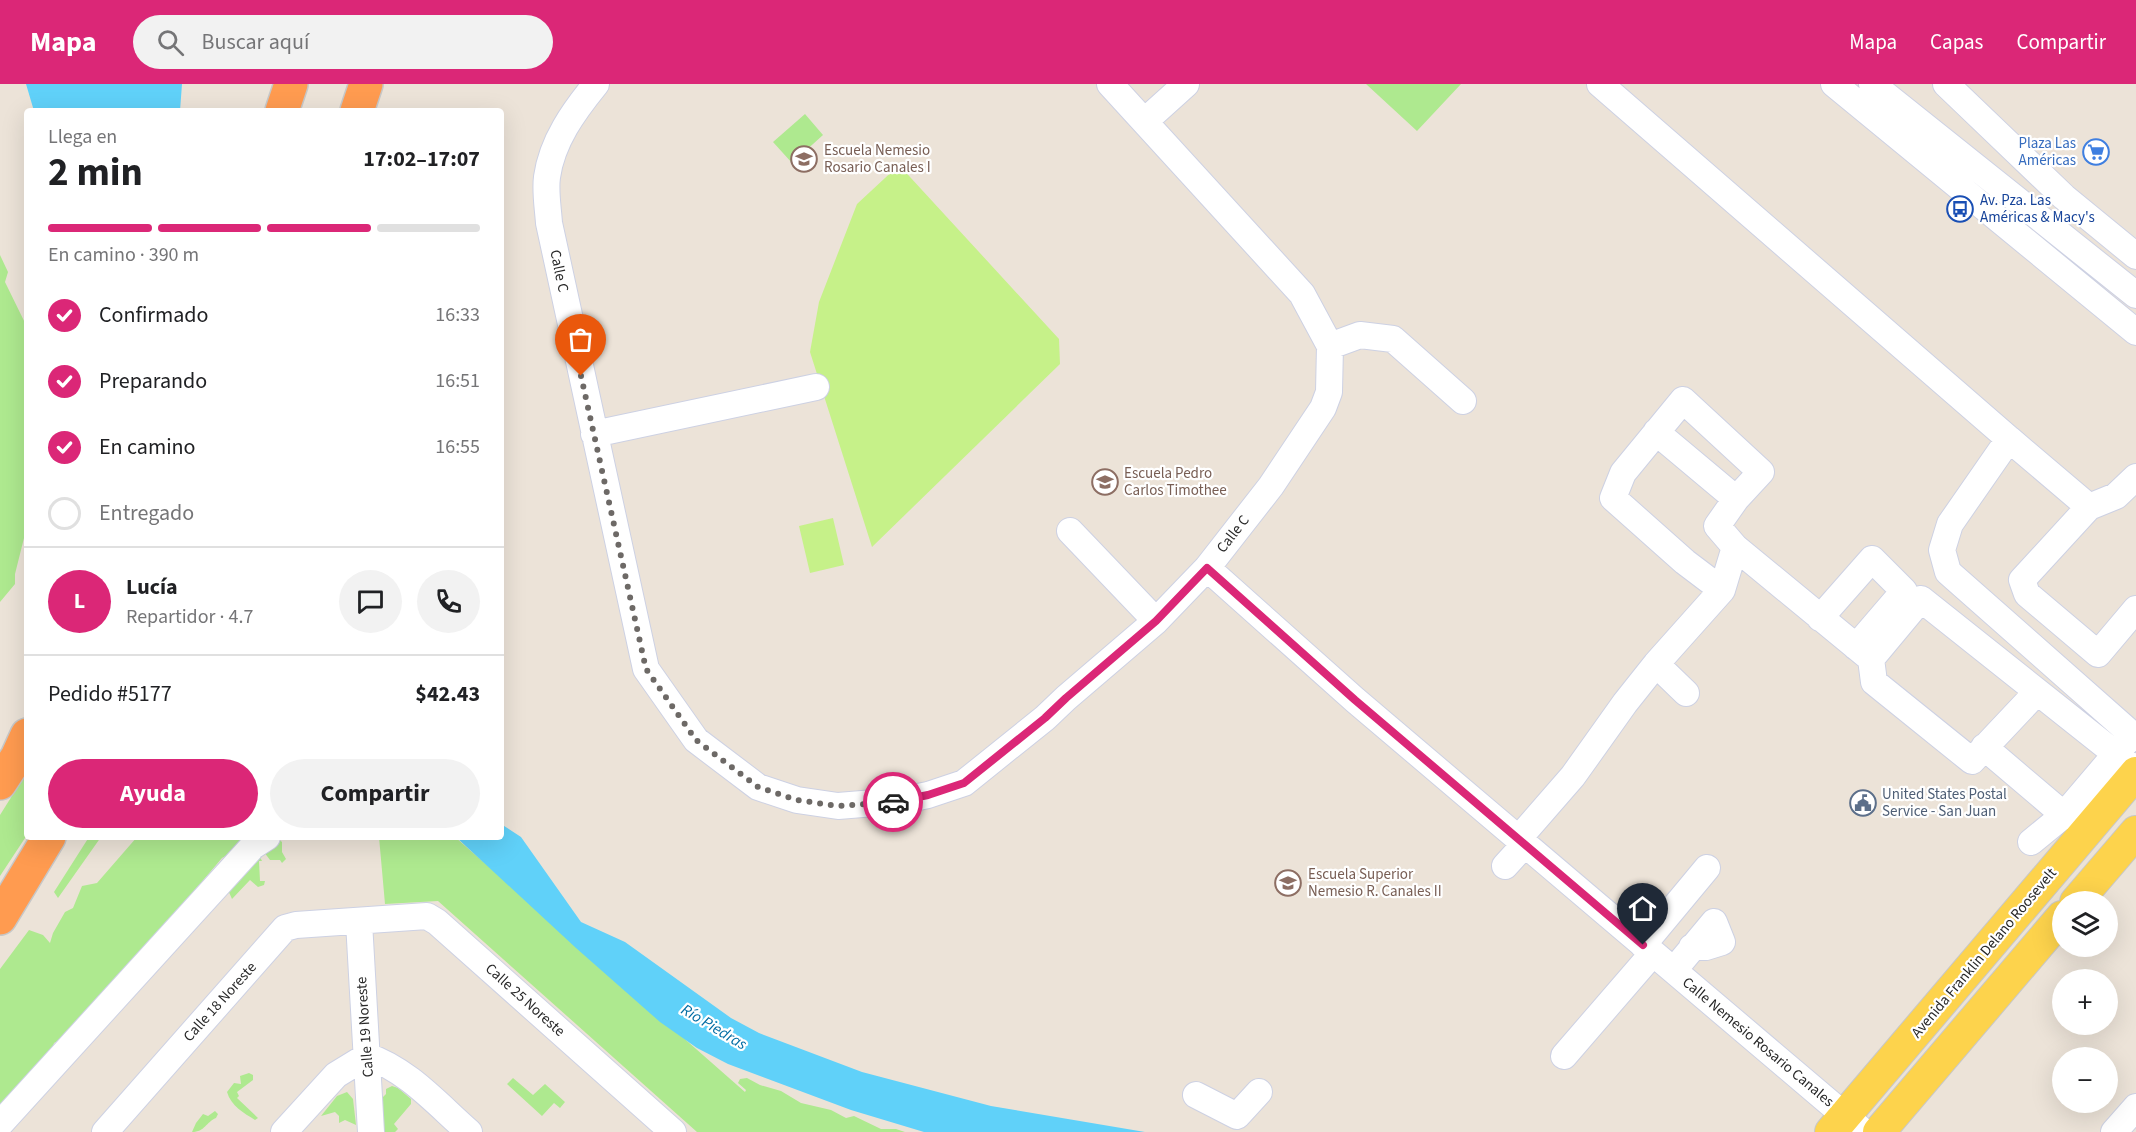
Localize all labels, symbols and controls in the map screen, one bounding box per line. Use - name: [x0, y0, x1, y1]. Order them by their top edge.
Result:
- search box: [133, 15, 553, 69]
- text: Mapa: [30, 22, 97, 62]
- icon: search: [154, 26, 187, 59]
- text: Buscar aquí: [202, 26, 309, 58]
- text: Mapa: [1849, 27, 1897, 57]
- text: Capas: [1930, 27, 1983, 57]
- text: Compartir: [2016, 27, 2106, 57]
- text: Llega en: [48, 123, 117, 151]
- place label: Plaza Las Américas: [2018, 133, 2076, 171]
- supermarket icon: Plaza Las Américas: [2081, 137, 2111, 167]
- place label: Escuela Nemesio Rosario Canales I: [824, 140, 931, 178]
- text: 17:02–17:07: [363, 143, 480, 175]
- school or university icon: Escuela Nemesio Rosario Canales I: [789, 144, 819, 174]
- text: 2 min: [48, 145, 143, 201]
- place label: Av. Pza. Las Américas & Macy's: [1980, 190, 2095, 228]
- bus stop icon: Av. Pza. Las Américas & Macy's: [1945, 194, 1975, 224]
- text: En camino · 390 m: [48, 241, 199, 269]
- street label: Calle C: [544, 248, 574, 295]
- icon: check: [48, 299, 81, 332]
- text: Confirmado: [99, 299, 208, 331]
- text: 16:33: [435, 301, 480, 329]
- pin: [555, 314, 606, 376]
- icon: bag: [564, 323, 597, 356]
- icon: check: [48, 365, 81, 398]
- text: Preparando: [99, 365, 207, 397]
- text: 16:51: [435, 367, 480, 395]
- icon: check: [48, 431, 81, 464]
- text: En camino: [99, 431, 196, 463]
- text: 16:55: [435, 433, 480, 461]
- place label: Escuela Pedro Carlos Timothee: [1124, 463, 1227, 501]
- school or university icon: Escuela Pedro Carlos Timothee: [1090, 467, 1120, 497]
- text: Entregado: [99, 497, 194, 529]
- street label: Calle C: [1212, 510, 1255, 557]
- button: chat: [339, 570, 402, 633]
- button: phone: [417, 570, 480, 633]
- text: Lucía: [126, 571, 178, 603]
- text: L: [74, 585, 85, 617]
- text: Repartidor · 4.7: [126, 603, 253, 631]
- text: Pedido #5177: [48, 678, 172, 710]
- text: $42.43: [415, 678, 480, 710]
- button: Ayuda: [48, 759, 258, 828]
- button: Compartir: [270, 759, 480, 828]
- courier: [863, 772, 923, 832]
- place label: United States Postal Service - San Juan: [1882, 784, 2007, 822]
- icon: car: [877, 786, 910, 819]
- public building icon: United States Postal Service - San Juan: [1848, 788, 1878, 818]
- street label: Avenida Franklin Delano Roosevelt: [1906, 863, 2062, 1043]
- place label: Escuela Superior Nemesio R. Canales II: [1308, 864, 1442, 902]
- school or university icon: Escuela Superior Nemesio R. Canales II: [1273, 868, 1303, 898]
- pin: [1617, 883, 1668, 945]
- map controls: [2052, 891, 2118, 1113]
- button: layers: [2052, 891, 2118, 957]
- icon: home: [1626, 892, 1659, 925]
- street label: Calle 18 Noreste: [178, 958, 262, 1046]
- street label: Calle 25 Noreste: [481, 958, 569, 1042]
- button: +: [2052, 969, 2118, 1035]
- street label: Calle Nemesio Rosario Canales: [1678, 972, 1838, 1112]
- street label: Calle 19 Noreste: [351, 976, 379, 1078]
- water label: Río Piedras: [677, 999, 752, 1056]
- button: −: [2052, 1047, 2118, 1113]

